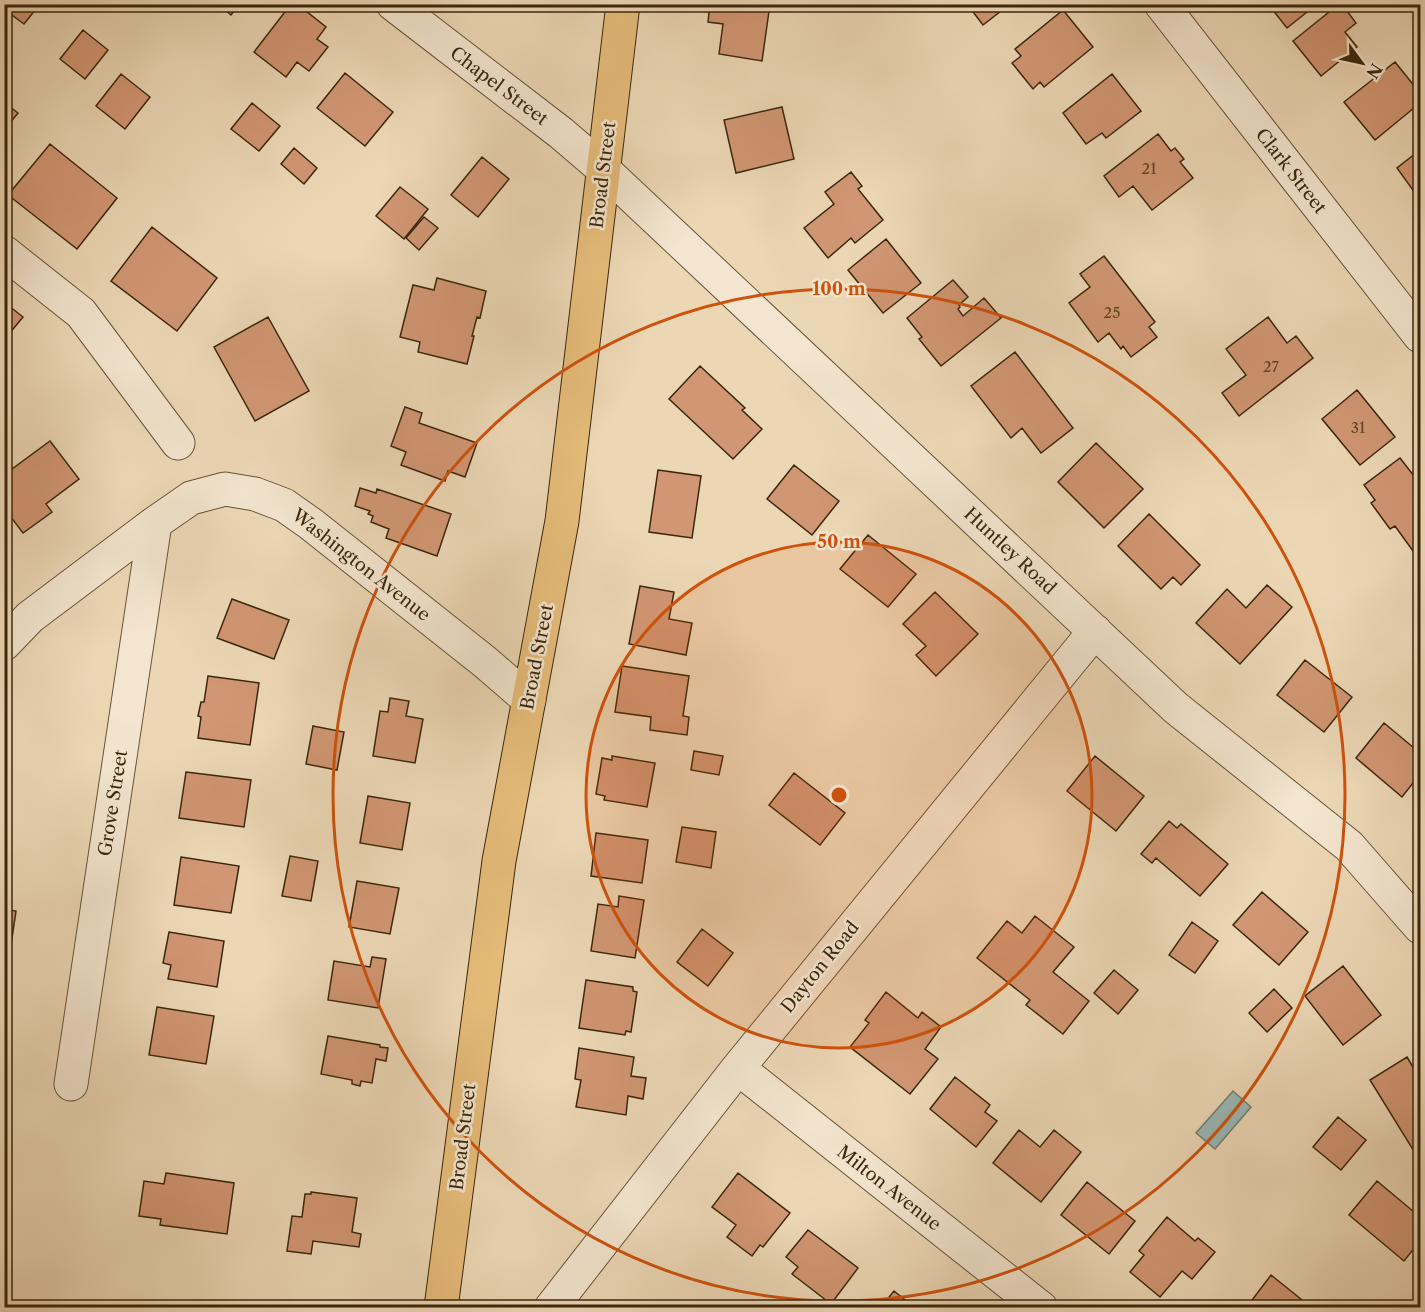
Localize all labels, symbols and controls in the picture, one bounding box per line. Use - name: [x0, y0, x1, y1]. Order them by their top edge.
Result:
- north arrow: [1332, 33, 1392, 93]
- street label: Chapel Street: [446, 42, 553, 130]
- text: N: [1362, 60, 1387, 83]
- street label: Broad Street: [586, 120, 621, 230]
- street label: Clark Street: [1251, 124, 1331, 219]
- house number: 21: [1142, 159, 1157, 178]
- text: 100 m: [812, 278, 866, 300]
- house number: 25: [1104, 303, 1120, 322]
- house number: 27: [1263, 357, 1280, 376]
- house number: 31: [1351, 418, 1366, 437]
- street label: Washington Avenue: [287, 503, 435, 626]
- street label: Huntley Road: [959, 503, 1061, 599]
- text: 50 m: [817, 531, 861, 553]
- street label: Broad Street: [516, 602, 558, 712]
- street label: Grove Street: [94, 748, 132, 858]
- centre of rings: [829, 785, 849, 805]
- street label: Dayton Road: [776, 917, 864, 1017]
- street label: Broad Street: [446, 1082, 481, 1192]
- street label: Milton Avenue: [833, 1141, 945, 1235]

